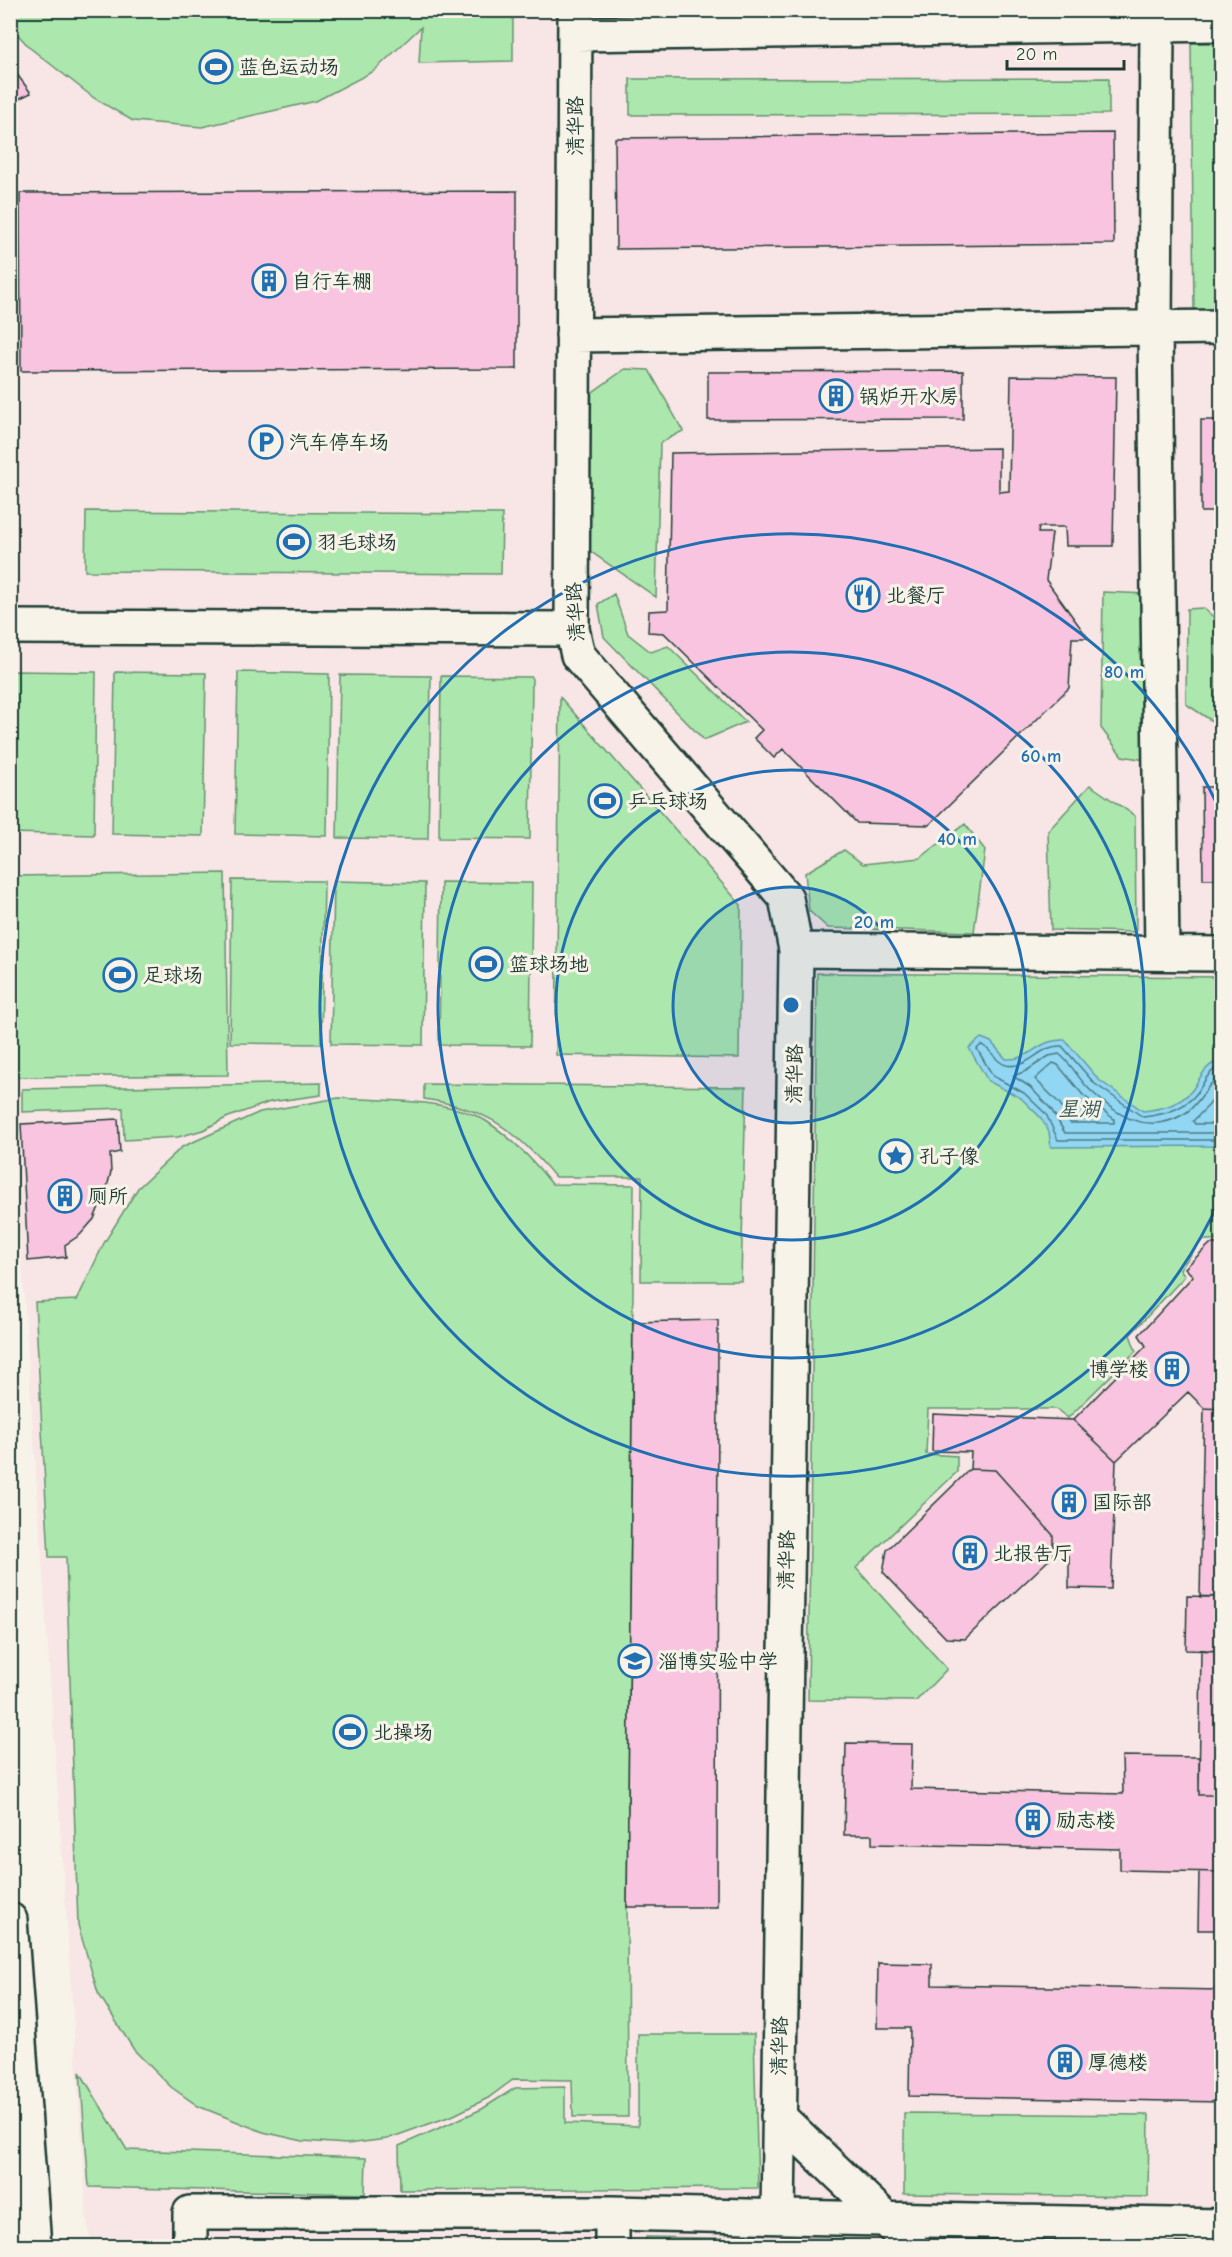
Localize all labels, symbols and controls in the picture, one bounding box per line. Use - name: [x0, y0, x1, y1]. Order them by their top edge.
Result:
- scale bar: [1007, 33, 1124, 71]
- text: 20 m: [1016, 44, 1057, 65]
- sports icon: 蓝色运动场: [198, 49, 234, 85]
- place label: 蓝色运动场: [239, 56, 339, 79]
- street label: 清华路: [564, 95, 587, 156]
- building icon: 自行车棚: [251, 263, 287, 299]
- place label: 自行车棚: [292, 270, 372, 293]
- building icon: 锅炉开水房: [818, 378, 854, 414]
- place label: 锅炉开水房: [859, 385, 959, 408]
- parking icon: 汽车停车场: [248, 424, 284, 460]
- place label: 汽车停车场: [289, 431, 389, 454]
- sports icon: 羽毛球场: [276, 524, 312, 560]
- place label: 羽毛球场: [317, 531, 397, 554]
- restaurant icon: 北餐厅: [845, 577, 881, 613]
- street label: 清华路: [562, 580, 589, 643]
- place label: 北餐厅: [886, 584, 946, 607]
- text: 80 m: [1104, 662, 1144, 683]
- text: 60 m: [1021, 746, 1061, 767]
- sports icon: 乒乓球场: [587, 783, 623, 819]
- place label: 乒乓球场: [628, 790, 708, 813]
- text: 40 m: [937, 829, 977, 850]
- text: 20 m: [854, 912, 894, 933]
- sports icon: 篮球场地: [468, 946, 504, 982]
- place label: 篮球场地: [509, 953, 589, 976]
- sports icon: 足球场: [102, 957, 138, 993]
- place label: 足球场: [143, 964, 203, 987]
- centre of rings: [781, 995, 801, 1015]
- street label: 清华路: [782, 1043, 807, 1104]
- water label: 星湖: [1058, 1097, 1102, 1121]
- place icon: 孔子像: [878, 1138, 914, 1174]
- place label: 孔子像: [919, 1145, 979, 1168]
- building icon: 厕所: [47, 1178, 83, 1214]
- place label: 厕所: [88, 1185, 128, 1208]
- building icon: 博学楼: [1154, 1351, 1190, 1387]
- place label: 博学楼: [1089, 1358, 1149, 1381]
- building icon: 国际部: [1051, 1484, 1087, 1520]
- place label: 国际部: [1092, 1491, 1152, 1514]
- street label: 清华路: [774, 1529, 799, 1590]
- building icon: 北报告厅: [952, 1535, 988, 1571]
- place label: 北报告厅: [993, 1542, 1073, 1565]
- school or university icon: 淄博实验中学: [617, 1643, 653, 1679]
- place label: 淄博实验中学: [658, 1650, 778, 1673]
- sports icon: 北操场: [332, 1714, 368, 1750]
- place label: 北操场: [373, 1721, 433, 1744]
- building icon: 励志楼: [1015, 1802, 1051, 1838]
- place label: 励志楼: [1056, 1809, 1116, 1832]
- street label: 清华路: [767, 2015, 792, 2076]
- building icon: 厚德楼: [1047, 2044, 1083, 2080]
- place label: 厚德楼: [1088, 2051, 1148, 2074]

